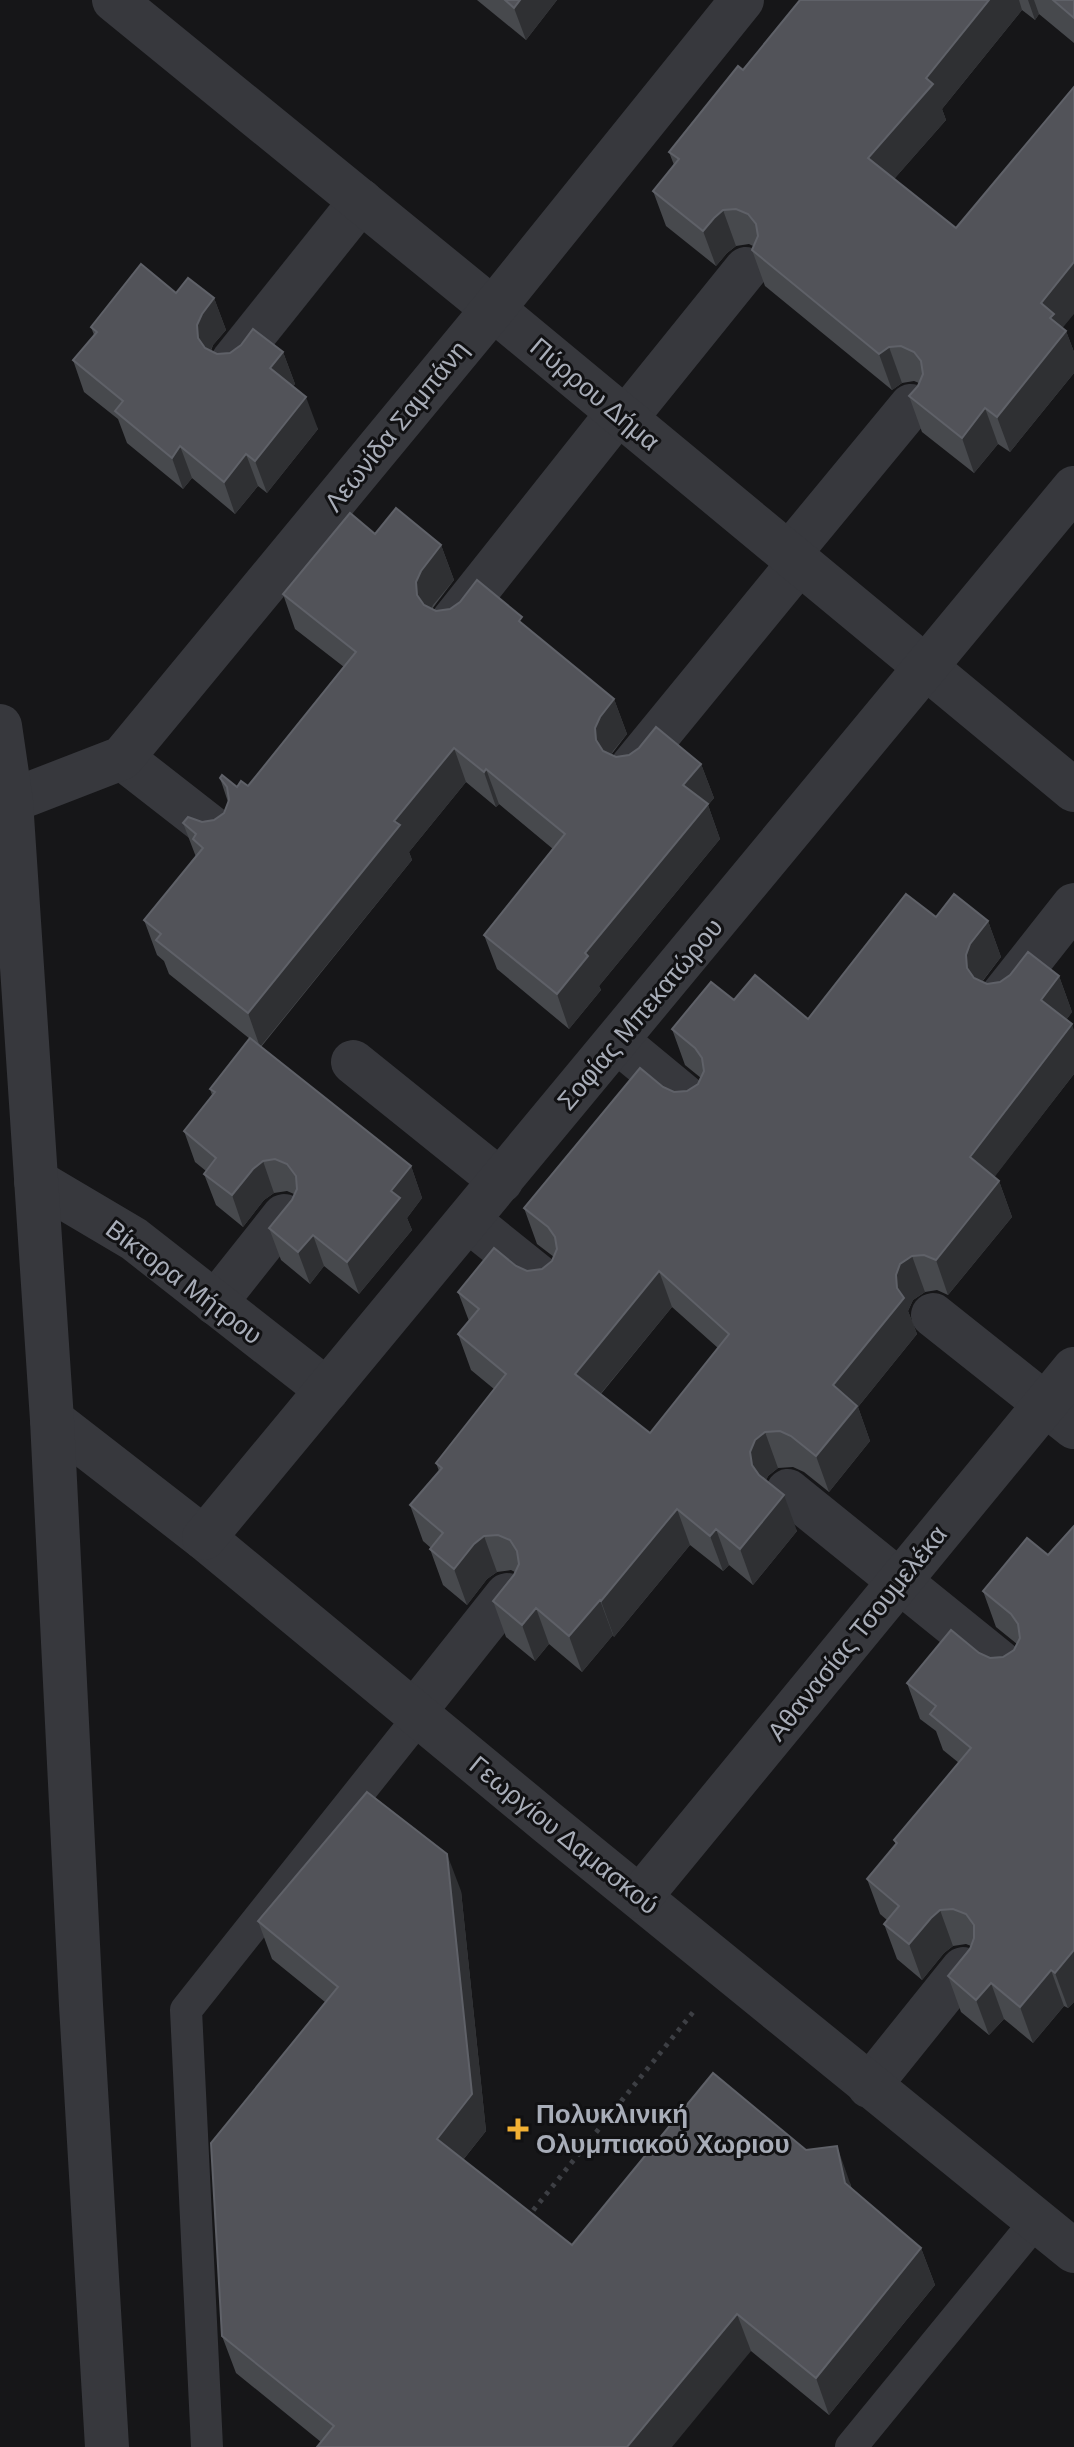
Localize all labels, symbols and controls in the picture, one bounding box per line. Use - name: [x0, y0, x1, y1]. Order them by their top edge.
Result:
- street label: Πύρρου Δήμα: [524, 331, 666, 457]
- street label: Λεωνίδα Σαμπάνη: [318, 335, 474, 517]
- street label: Σοφίας Μπεκατώρου: [551, 912, 729, 1116]
- street label: Βίκτορα Μήτρου: [100, 1214, 268, 1350]
- street label: Αθανασίας Τσουμελέκα: [761, 1520, 953, 1746]
- street label: Γεωργίου Δαμασκού: [464, 1750, 664, 1920]
- place label: Πολυκλινική Ολυμπιακού Χωριου: [536, 2099, 790, 2159]
- marker: Πολυκλινική Ολυμπιακού Χωριου: [507, 2118, 529, 2140]

